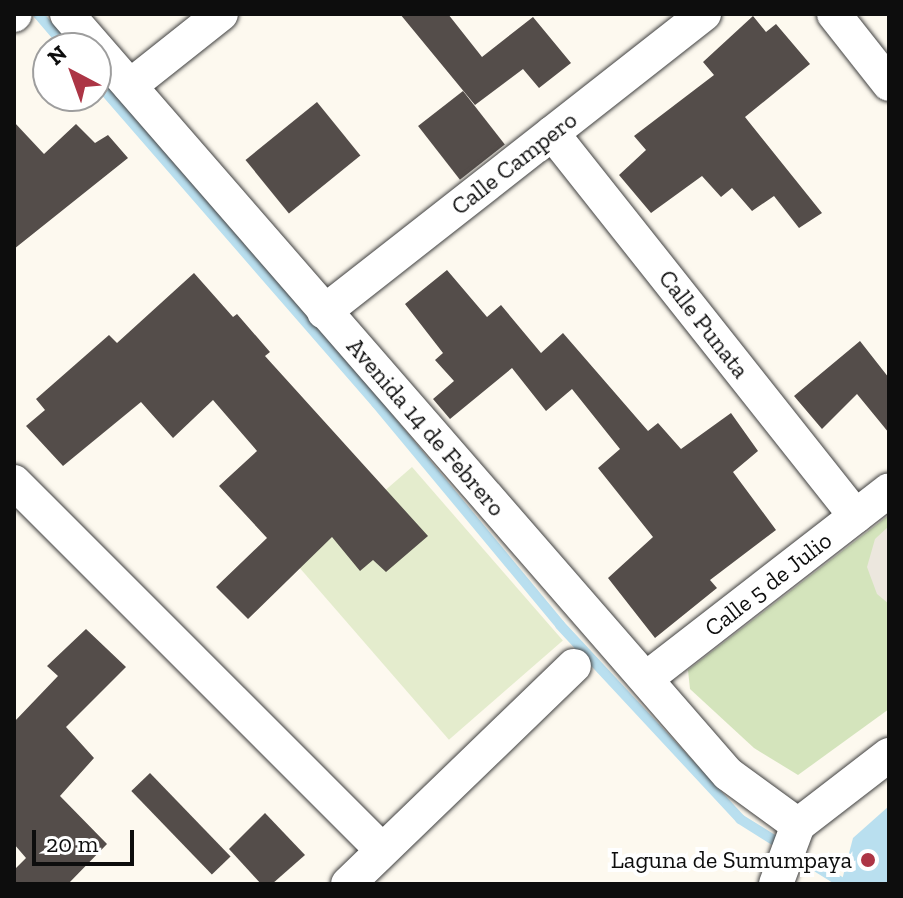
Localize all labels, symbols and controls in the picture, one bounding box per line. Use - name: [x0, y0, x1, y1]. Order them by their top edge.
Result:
- north arrow: [32, 32, 112, 112]
- text: N: [42, 39, 72, 71]
- street label: Calle Campero: [446, 105, 582, 221]
- street label: Calle Punata: [653, 264, 755, 384]
- street label: Avenida 14 de Febrero: [341, 332, 511, 522]
- street label: Calle 5 de Julio: [699, 525, 837, 643]
- scale bar: [36, 814, 138, 864]
- text: 20 m: [46, 829, 98, 858]
- place label: Laguna de Sumumpaya: [611, 846, 852, 874]
- marker: Laguna de Sumumpaya: [859, 851, 877, 869]

